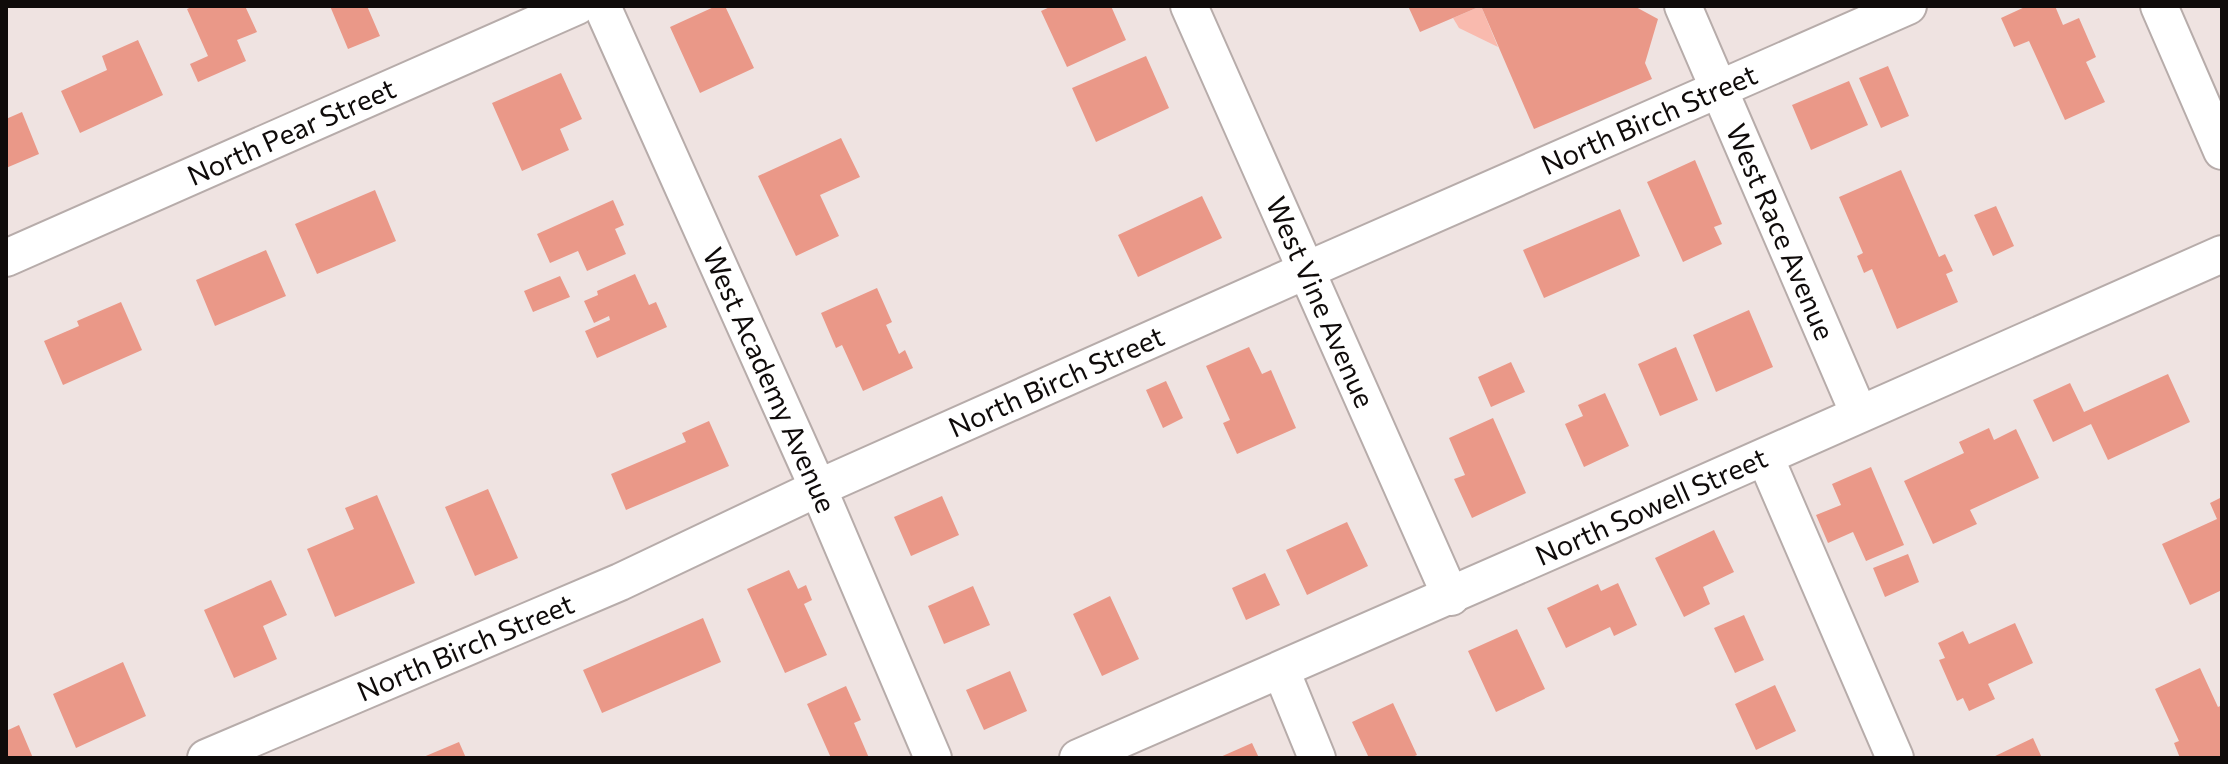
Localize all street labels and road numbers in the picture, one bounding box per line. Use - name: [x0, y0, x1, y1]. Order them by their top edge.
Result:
- street label: North Birch Street: [1535, 57, 1762, 181]
- street label: North Pear Street: [182, 70, 400, 192]
- street label: West Race Avenue: [1720, 118, 1843, 345]
- street label: West Vine Avenue: [1260, 191, 1383, 412]
- street label: West Academy Avenue: [696, 242, 844, 517]
- street label: North Birch Street: [943, 318, 1169, 444]
- street label: North Sowell Street: [1530, 440, 1772, 572]
- street label: North Birch Street: [352, 586, 579, 708]

